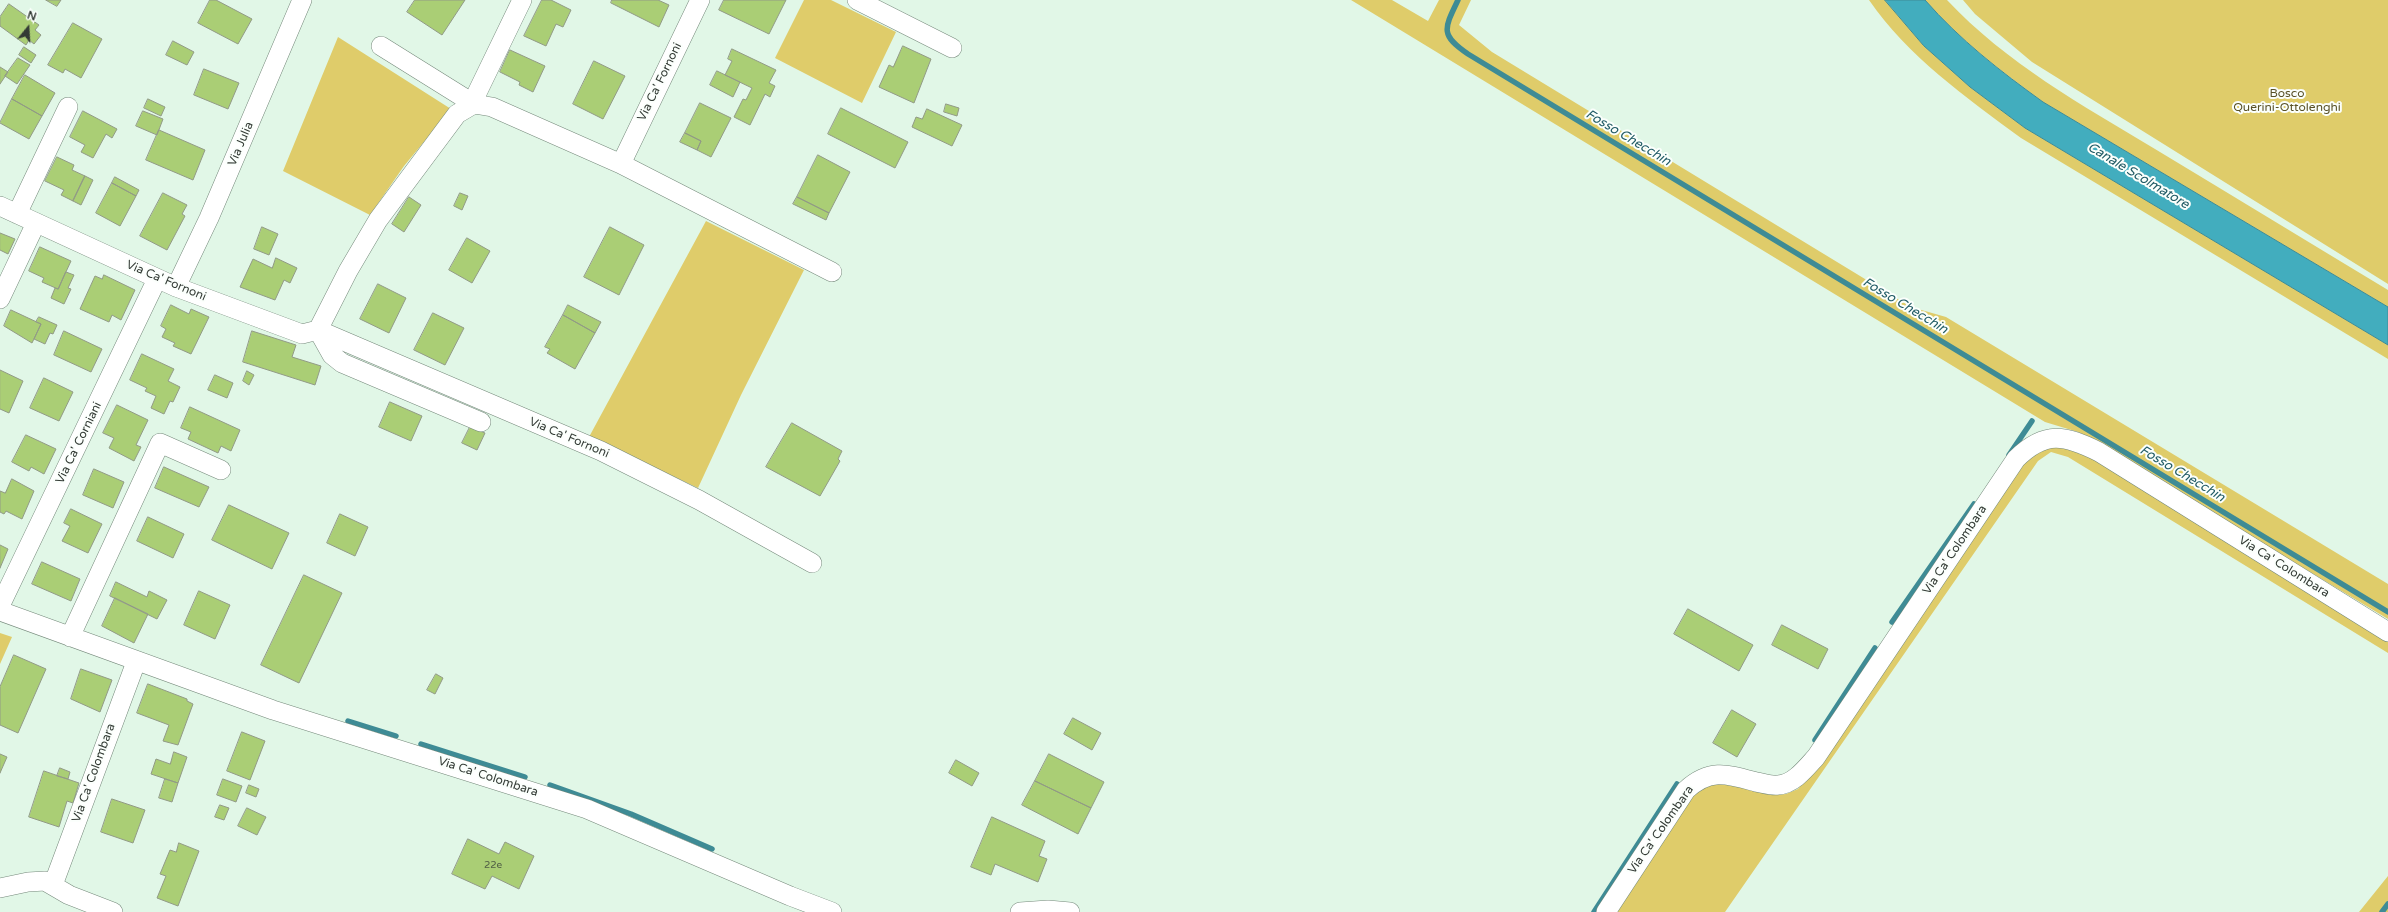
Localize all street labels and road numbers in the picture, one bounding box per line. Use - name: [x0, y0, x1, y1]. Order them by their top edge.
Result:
- street label: Via Ca' Fornoni: [635, 40, 685, 124]
- street label: Via Julia: [225, 120, 257, 168]
- street label: Via Ca' Fornoni: [124, 258, 208, 304]
- street label: Via Ca' Corniani: [53, 400, 105, 486]
- street label: Via Ca' Fornoni: [527, 415, 611, 461]
- street label: Via Ca' Colombara: [1920, 503, 1990, 597]
- street label: Via Ca' Colombara: [2236, 533, 2332, 601]
- street label: Via Ca' Colombara: [69, 722, 119, 824]
- street label: Via Ca' Colombara: [436, 754, 540, 800]
- street label: Via Ca' Colombara: [1625, 783, 1697, 877]

